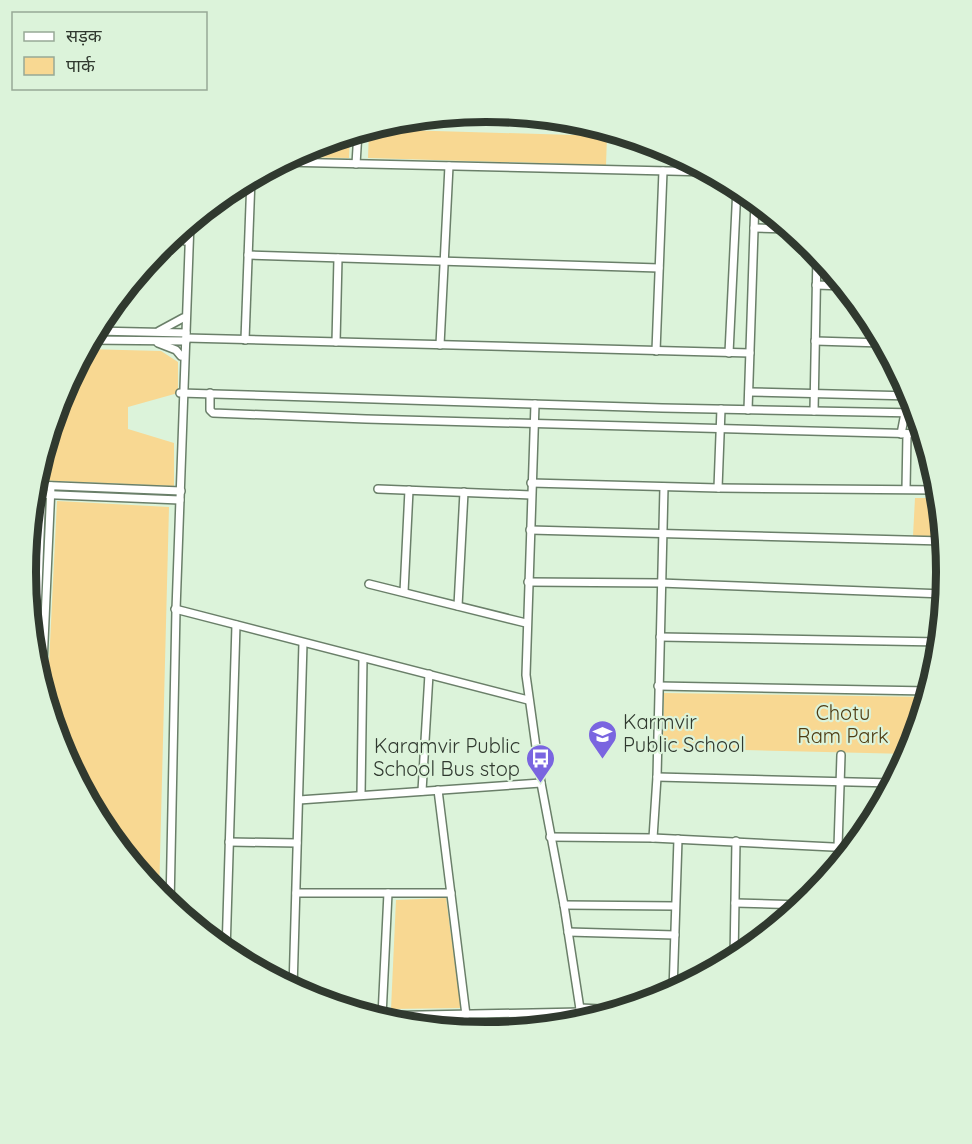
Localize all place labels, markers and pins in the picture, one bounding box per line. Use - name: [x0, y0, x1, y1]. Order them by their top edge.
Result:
- place label: Karmvir Public School: [623, 709, 745, 757]
- school or university icon: Karmvir Public School: [586, 718, 618, 760]
- place label: Karamvir Public School Bus stop: [373, 733, 520, 781]
- bus stop icon: Karamvir Public School Bus stop: [525, 742, 557, 784]

